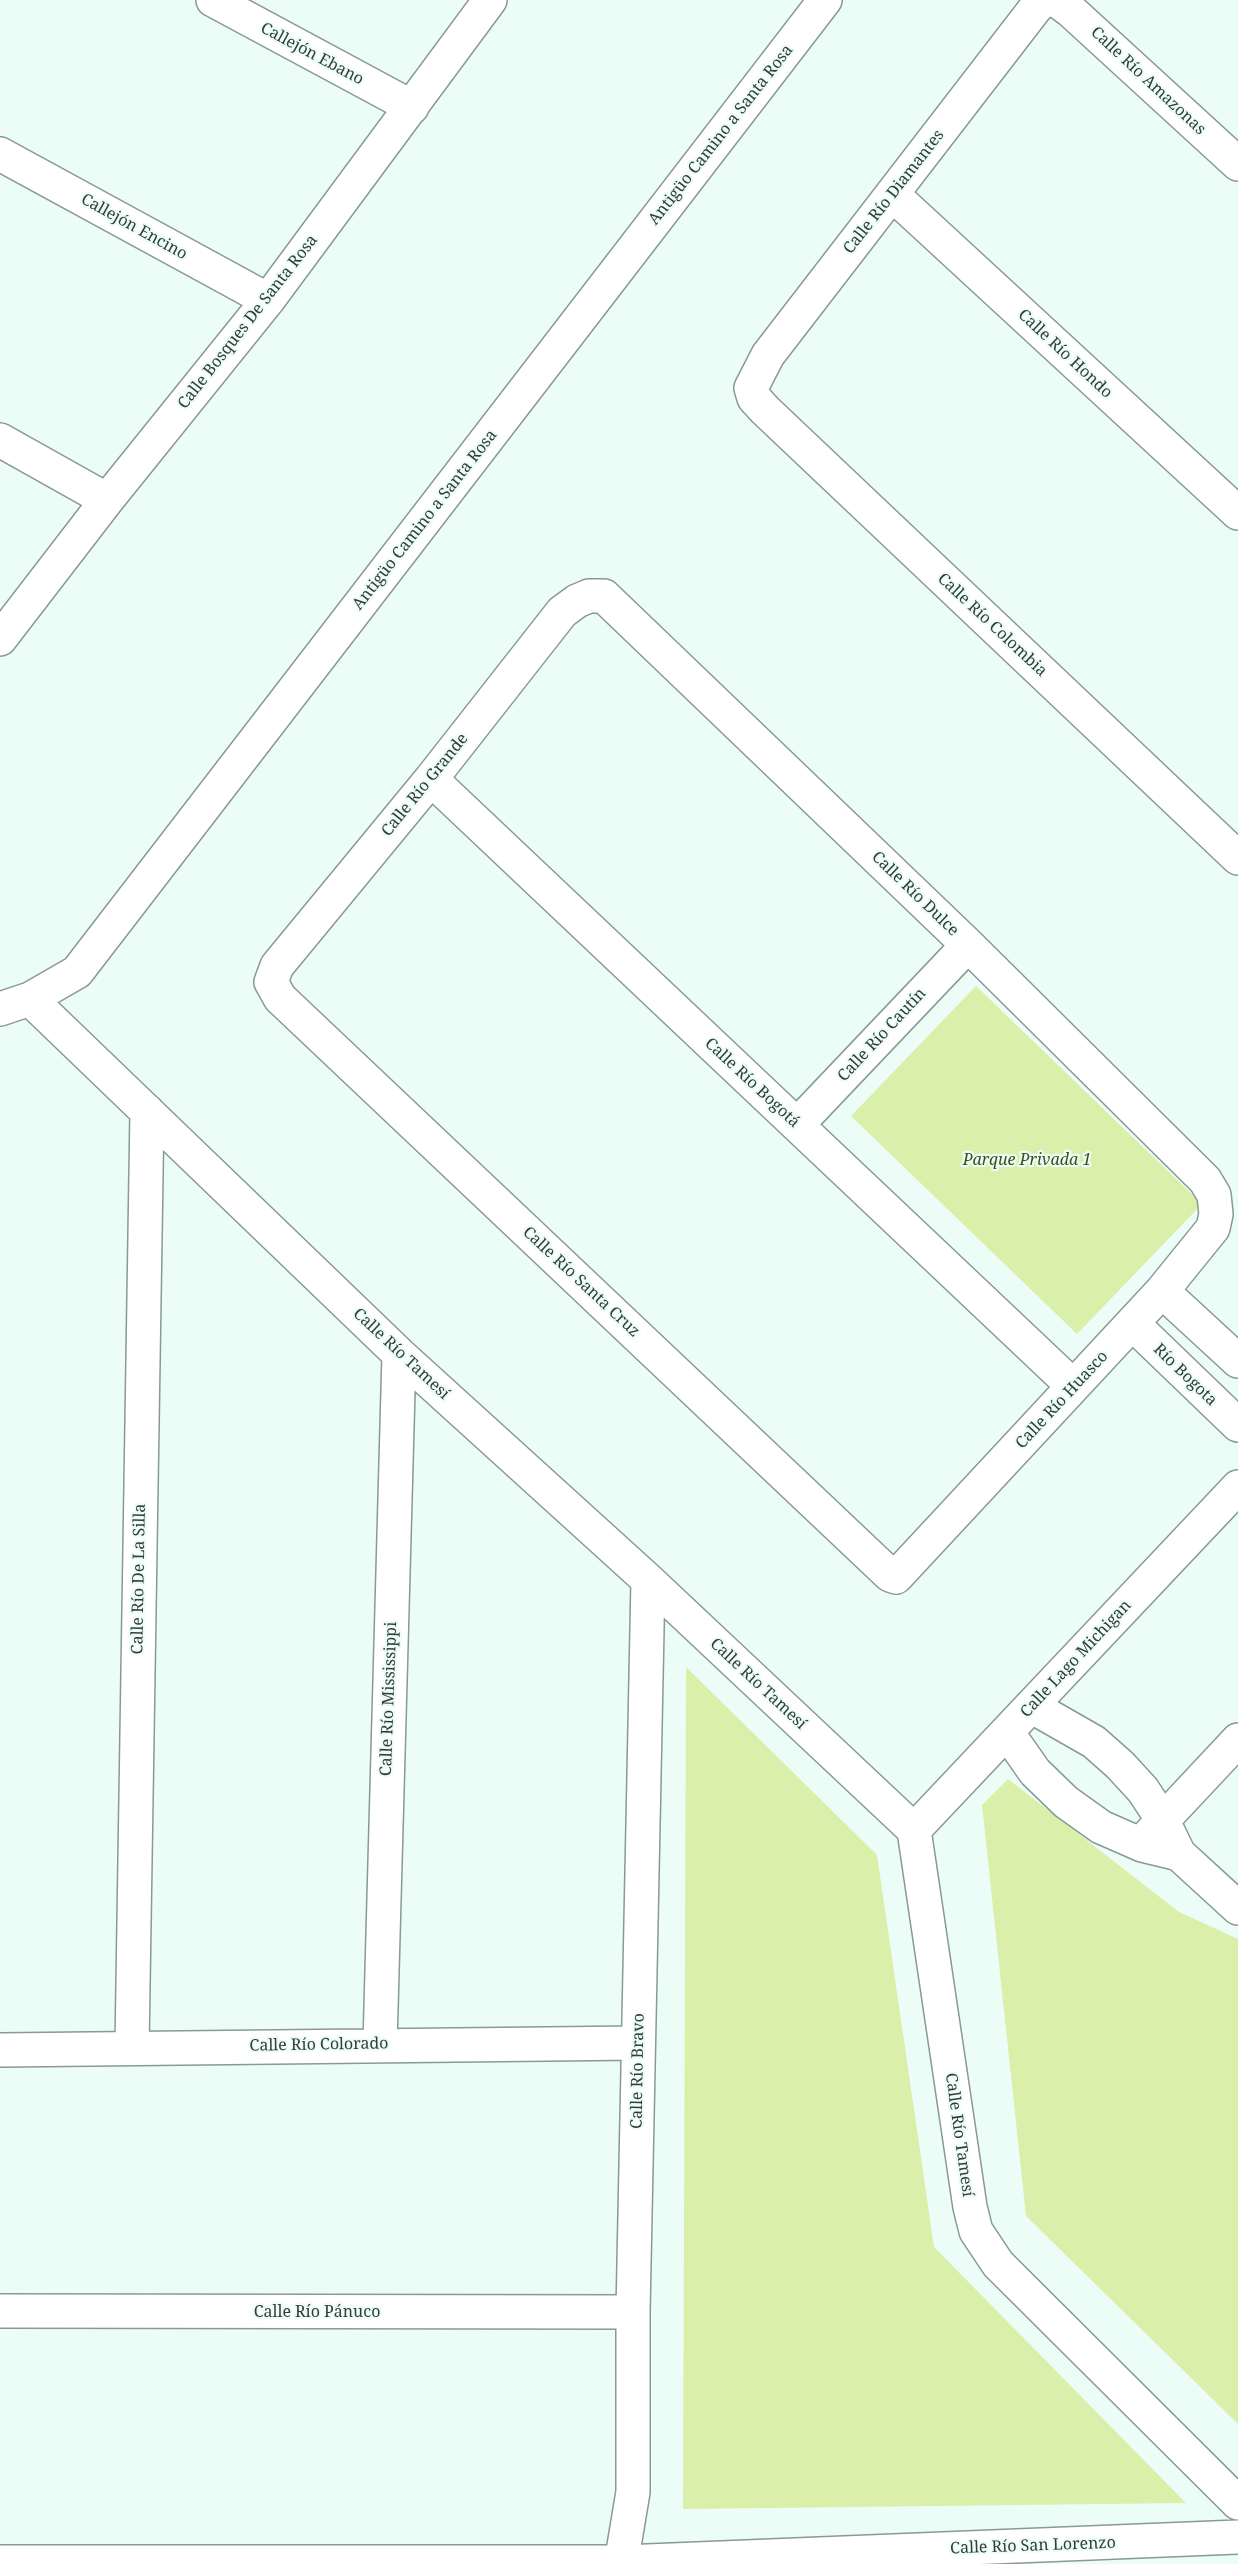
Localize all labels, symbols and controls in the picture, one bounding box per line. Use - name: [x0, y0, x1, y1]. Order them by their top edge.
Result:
- street label: Callejón Ebano: [257, 19, 367, 89]
- street label: Calle Río Amazonas: [1087, 23, 1209, 139]
- street label: Antigüo Camino a Santa Rosa: [645, 41, 797, 229]
- street label: Calle Río Diamantes: [840, 126, 948, 258]
- street label: Callejón Encino: [77, 190, 191, 264]
- street label: Calle Bosques De Santa Rosa: [174, 231, 322, 413]
- street label: Calle Río Hondo: [1014, 305, 1116, 403]
- street label: Antigüo Camino a Santa Rosa: [349, 426, 501, 614]
- street label: Calle Río Colombia: [933, 569, 1051, 681]
- street label: Calle Río Grande: [378, 730, 472, 840]
- street label: Calle Río Dulce: [867, 848, 963, 940]
- street label: Calle Río Cautín: [834, 984, 930, 1086]
- street label: Calle Río Bogotá: [701, 1034, 803, 1132]
- park label: Parque Privada 1: [963, 1150, 1091, 1170]
- street label: Calle Río Santa Cruz: [519, 1223, 643, 1341]
- street label: Calle Río Tamesí: [349, 1304, 453, 1404]
- street label: Río Bogota: [1149, 1340, 1221, 1410]
- street label: Calle Río Huasco: [1012, 1347, 1112, 1453]
- street label: Calle Río De La Silla: [128, 1503, 150, 1655]
- street label: Calle Lago Michigan: [1017, 1596, 1135, 1722]
- street label: Calle Río Mississippi: [377, 1621, 401, 1777]
- street label: Calle Río Tamesí: [706, 1634, 810, 1734]
- street label: Calle Río Bravo: [627, 2013, 649, 2129]
- street label: Calle Río Colorado: [249, 2034, 389, 2056]
- street label: Calle Río Tamesí: [941, 2072, 977, 2198]
- street label: Calle Río Pánuco: [254, 2302, 380, 2322]
- street label: Calle Río San Lorenzo: [950, 2534, 1116, 2558]

